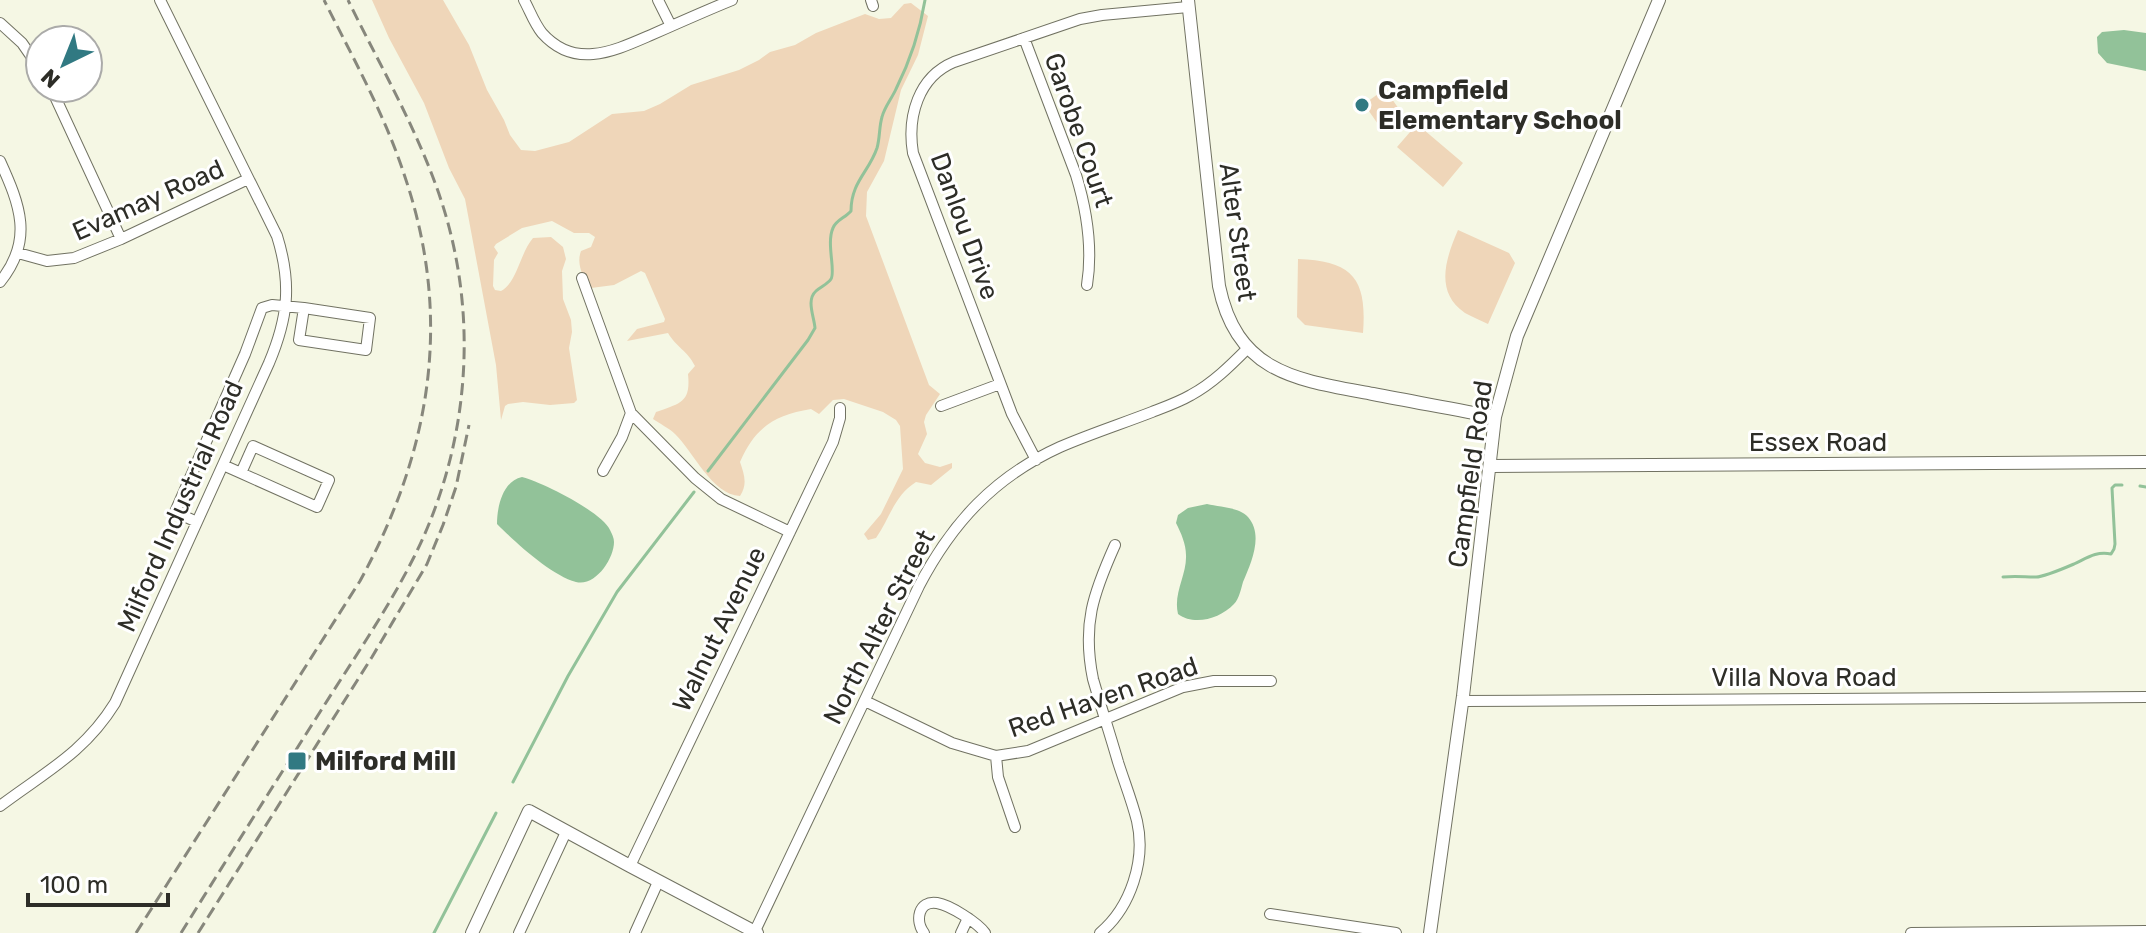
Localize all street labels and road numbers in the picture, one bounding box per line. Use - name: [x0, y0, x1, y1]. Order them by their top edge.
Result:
- street label: Garobe Court: [1038, 49, 1119, 211]
- street label: Danlou Drive: [924, 149, 1005, 304]
- street label: Evamay Road: [68, 153, 229, 248]
- street label: Alter Street: [1212, 161, 1263, 303]
- street label: Milford Industrial Road: [111, 376, 250, 637]
- street label: Campfield Road: [1442, 378, 1499, 570]
- street label: Essex Road: [1749, 427, 1887, 458]
- street label: North Alter Street: [817, 525, 942, 730]
- street label: Walnut Avenue: [666, 542, 773, 717]
- street label: Red Haven Road: [1004, 651, 1202, 744]
- street label: Villa Nova Road: [1711, 662, 1897, 693]

